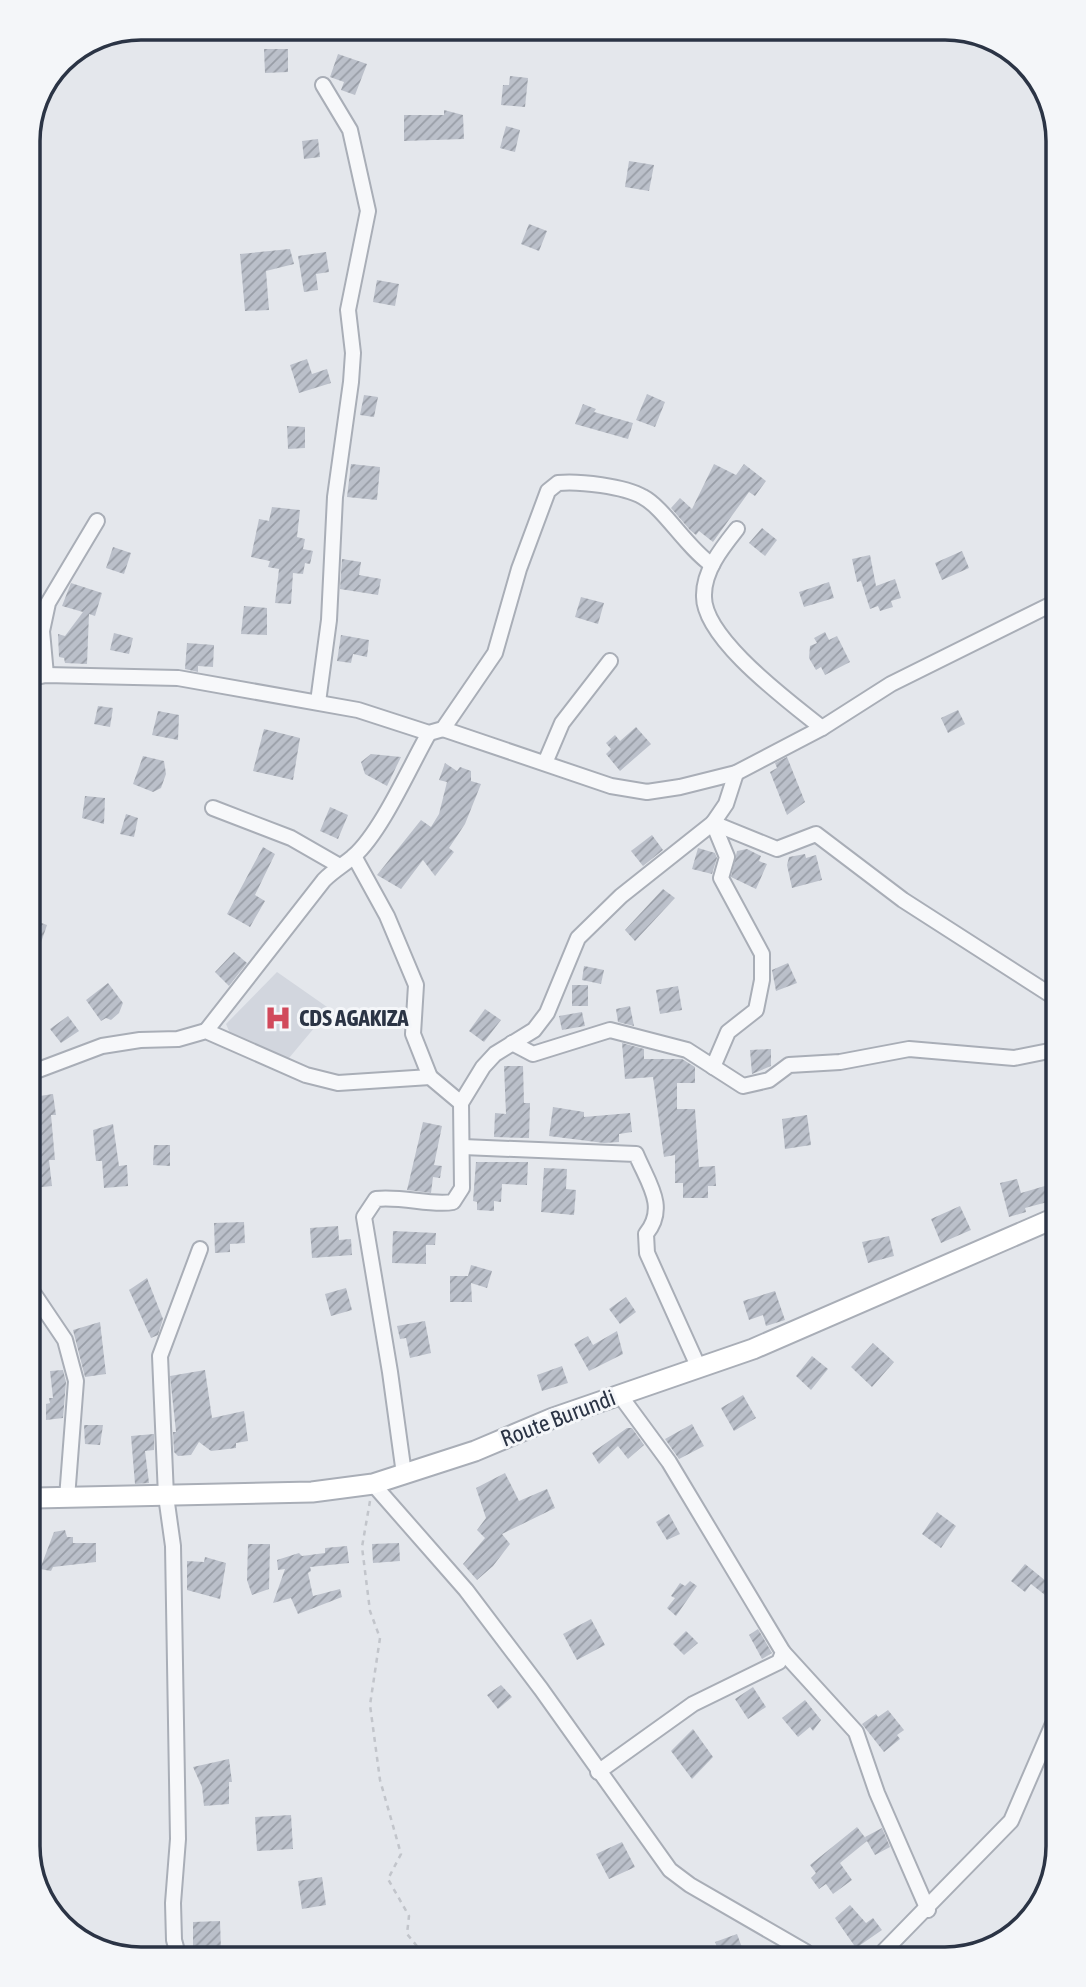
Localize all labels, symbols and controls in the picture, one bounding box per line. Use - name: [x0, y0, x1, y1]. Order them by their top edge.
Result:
- hospital icon: CDS AGAKIZA: [263, 1003, 293, 1033]
- place label: CDS AGAKIZA: [299, 1005, 409, 1031]
- street label: Route Burundi: [497, 1384, 619, 1452]

